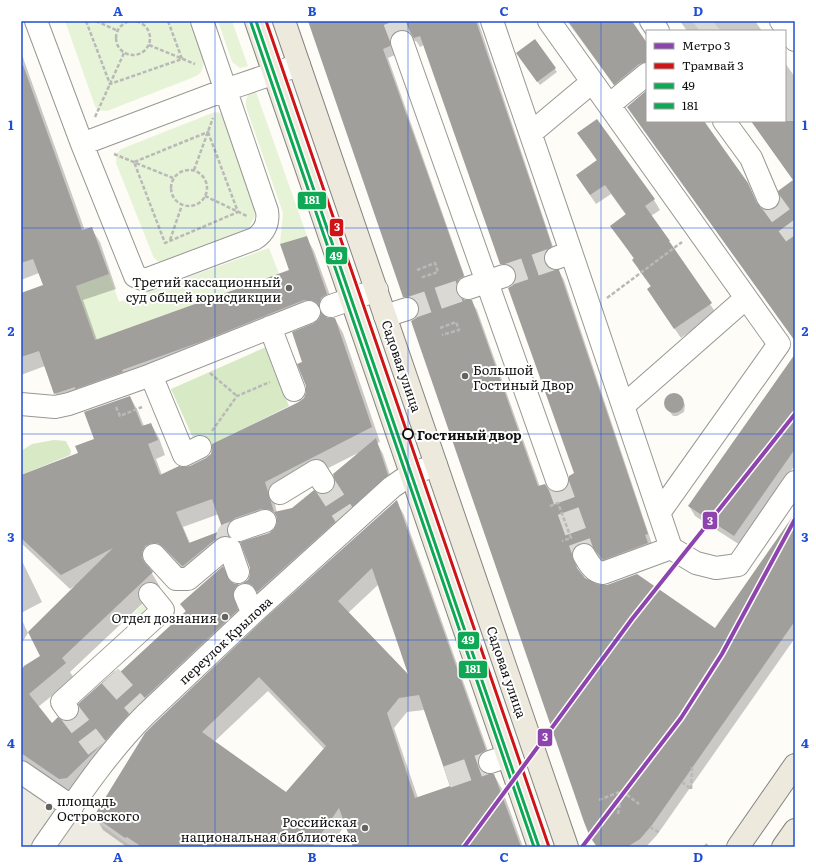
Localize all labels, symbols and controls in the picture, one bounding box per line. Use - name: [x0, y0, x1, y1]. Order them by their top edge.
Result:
- text: A: [113, 1, 123, 20]
- text: B: [308, 1, 317, 20]
- text: C: [499, 1, 509, 20]
- text: D: [693, 1, 703, 20]
- legend: [646, 30, 786, 122]
- text: Метро 3: [682, 36, 731, 54]
- text: Трамвай 3: [682, 56, 744, 74]
- text: 49: [682, 76, 695, 94]
- text: 181: [682, 96, 698, 114]
- text: 1: [8, 115, 14, 134]
- text: 1: [802, 115, 808, 134]
- line badge: 181: [297, 191, 327, 210]
- text: 181: [304, 191, 320, 207]
- line badge: 3: [329, 218, 344, 237]
- text: 3: [334, 218, 340, 234]
- line badge: 49: [325, 246, 348, 265]
- text: 49: [330, 247, 342, 263]
- place label: Третий кассационный суд общей юрисдикции: [126, 272, 281, 306]
- marker: Третий кассационный суд общей юрисдикции: [284, 283, 294, 293]
- street label: Садовая улица: [377, 317, 427, 415]
- text: 2: [8, 321, 15, 340]
- text: 2: [802, 321, 809, 340]
- place label: Большой Гостиный Двор: [473, 360, 574, 394]
- marker: Большой Гостиный Двор: [460, 371, 470, 381]
- place label: Гостиный двор: [417, 425, 522, 444]
- marker: Гостиный двор: [402, 428, 414, 440]
- line badge: 3: [702, 511, 718, 530]
- text: 3: [707, 512, 713, 528]
- text: 3: [7, 527, 15, 546]
- text: 3: [801, 527, 809, 546]
- street label: переулок Крылова: [174, 592, 276, 688]
- place label: Отдел дознания: [111, 608, 217, 627]
- marker: Отдел дознания: [220, 612, 230, 622]
- street label: Садовая улица: [482, 623, 532, 721]
- line badge: 49: [457, 631, 480, 650]
- text: 49: [462, 631, 474, 647]
- line badge: 181: [458, 660, 488, 679]
- text: 181: [465, 660, 481, 676]
- line badge: 3: [537, 728, 553, 747]
- text: 3: [542, 728, 548, 744]
- text: 4: [7, 733, 15, 752]
- text: 4: [801, 733, 809, 752]
- place label: площадь Островского: [57, 791, 140, 825]
- marker: площадь Островского: [44, 802, 54, 812]
- place label: Российская национальная библиотека: [181, 812, 357, 846]
- marker: Российская национальная библиотека: [360, 823, 370, 833]
- text: A: [113, 847, 123, 866]
- text: B: [308, 847, 317, 866]
- text: C: [499, 847, 509, 866]
- text: D: [693, 847, 703, 866]

